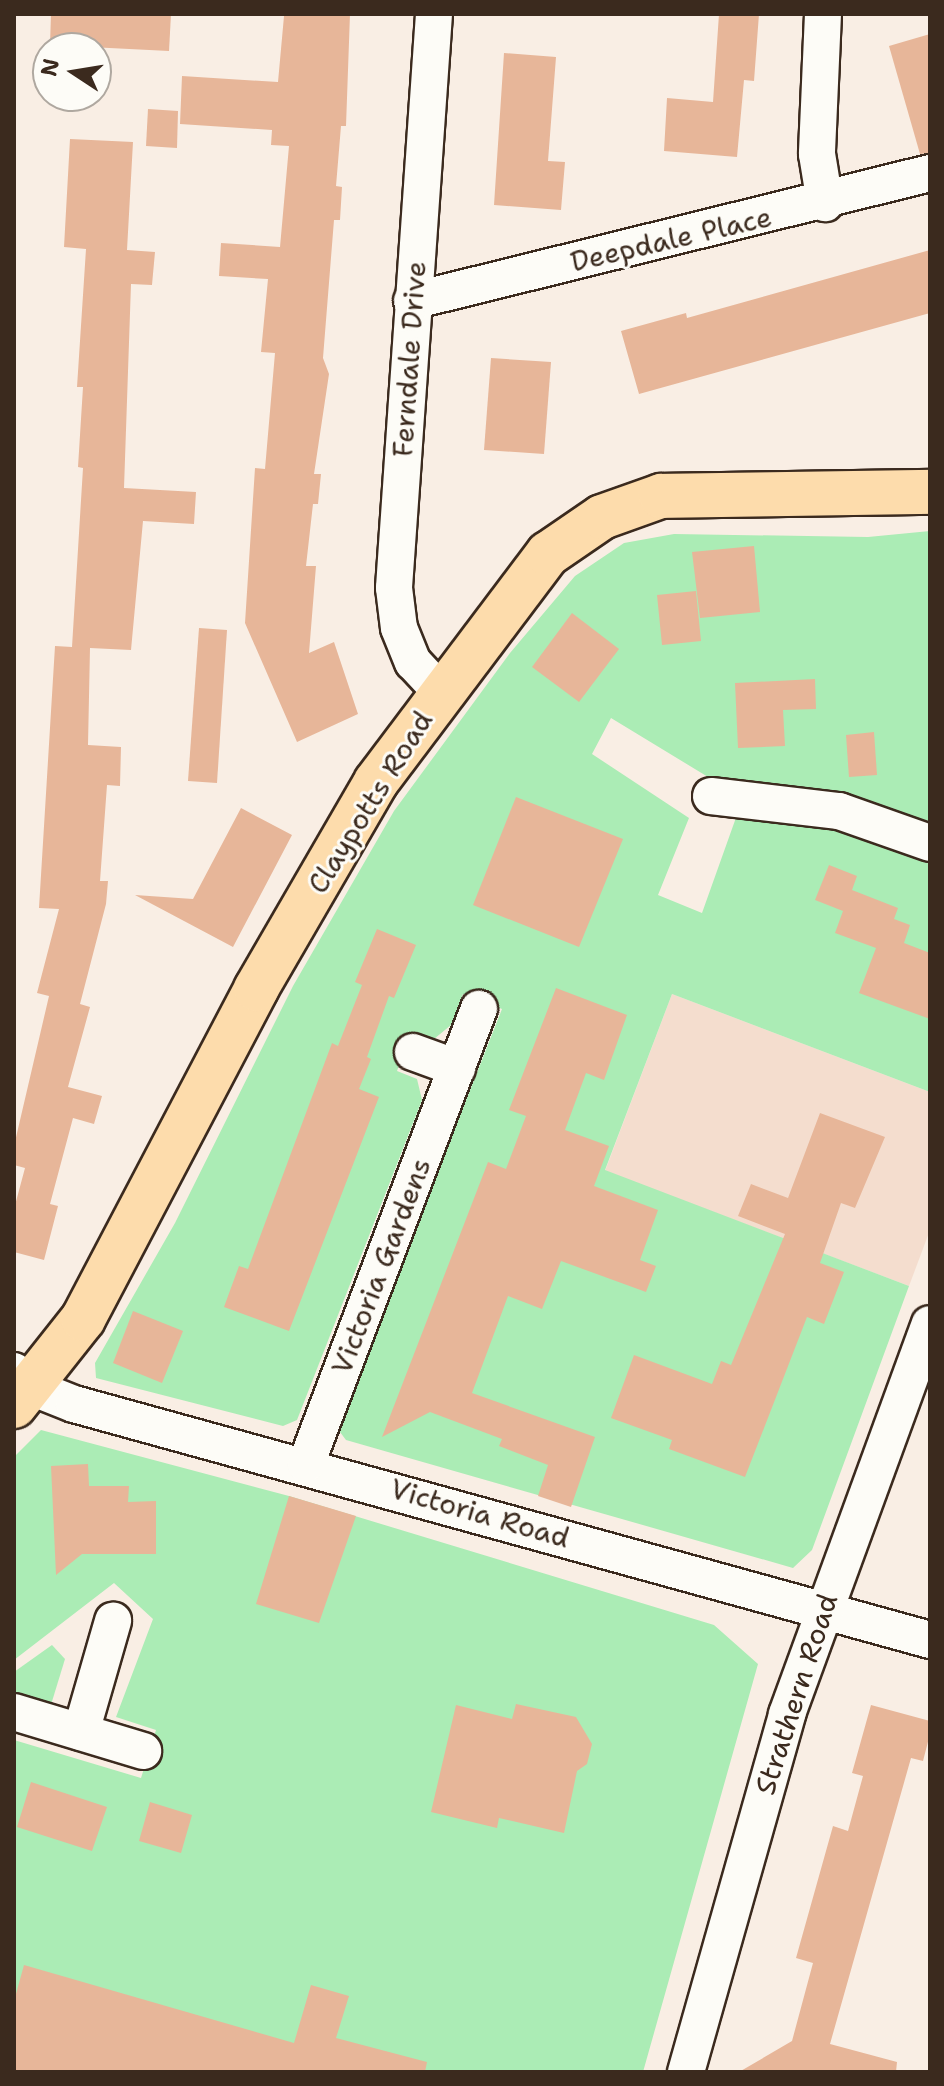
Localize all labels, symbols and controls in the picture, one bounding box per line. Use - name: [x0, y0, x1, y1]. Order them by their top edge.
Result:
- north arrow: [32, 32, 112, 112]
- text: N: [34, 56, 66, 79]
- street label: Deepdale Place: [567, 200, 775, 278]
- street label: Ferndale Drive: [385, 260, 433, 458]
- street label: Claypotts Road: [300, 705, 440, 899]
- street label: Victoria Gardens: [324, 1153, 438, 1379]
- street label: Victoria Road: [387, 1471, 573, 1555]
- street label: Strathern Road: [748, 1589, 844, 1799]

